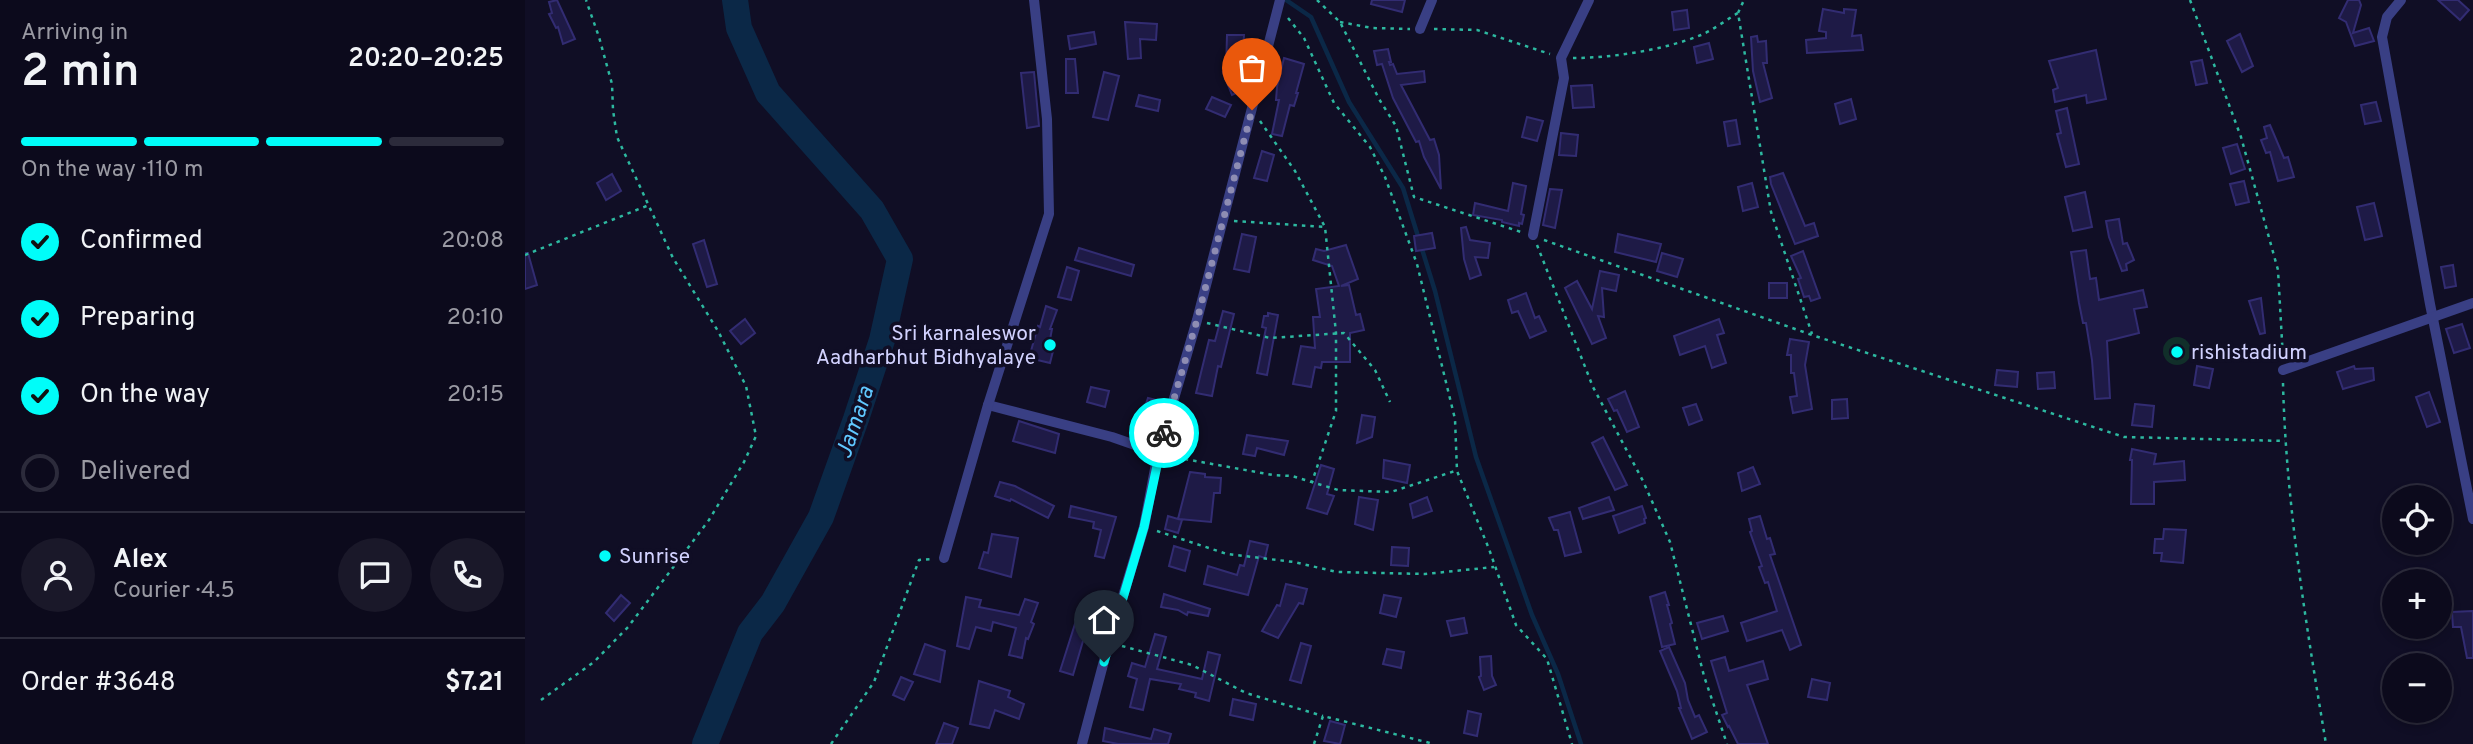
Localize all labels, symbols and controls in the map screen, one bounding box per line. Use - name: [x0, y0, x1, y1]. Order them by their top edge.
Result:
- text: Arriving in: [21, 19, 128, 48]
- pin: [1222, 38, 1282, 110]
- text: 20:20–20:25: [348, 43, 504, 76]
- text: 2 min: [21, 44, 140, 103]
- icon: bag: [1233, 49, 1271, 87]
- text: On the way · 110 m: [21, 156, 204, 185]
- icon: check: [21, 223, 59, 261]
- text: Confirmed: [80, 225, 203, 258]
- text: 20:08: [441, 227, 504, 256]
- icon: check: [21, 300, 59, 338]
- text: Preparing: [80, 302, 195, 335]
- text: 20:10: [447, 304, 504, 333]
- place label: Sri karnaleswor Aadharbhut Bidhyalaye: [816, 321, 1036, 372]
- marker: Sri karnaleswor Aadharbhut Bidhyalaye: [1042, 337, 1058, 353]
- place label: rishistadium: [2191, 340, 2307, 367]
- marker: rishistadium: [2169, 344, 2185, 360]
- icon: check: [21, 377, 59, 415]
- text: On the way: [80, 379, 210, 412]
- text: 20:15: [447, 381, 504, 410]
- water label: Jamara: [830, 383, 882, 463]
- courier: [1129, 398, 1199, 468]
- icon: bike: [1145, 414, 1183, 452]
- text: Delivered: [80, 456, 191, 489]
- map controls: [2382, 485, 2452, 723]
- button: locate: [2382, 485, 2452, 555]
- button: person: [21, 538, 95, 612]
- button: chat: [338, 538, 412, 612]
- button: phone: [430, 538, 504, 612]
- text: Alex: [113, 544, 168, 577]
- place label: Sunrise: [619, 544, 690, 571]
- marker: Sunrise: [597, 548, 613, 564]
- button: +: [2382, 569, 2452, 639]
- text: Courier · 4.5: [113, 577, 235, 606]
- pin: [1074, 590, 1134, 662]
- icon: home: [1085, 601, 1123, 639]
- button: −: [2382, 653, 2452, 723]
- text: Order #3648: [21, 667, 176, 700]
- text: $7.21: [445, 667, 504, 700]

